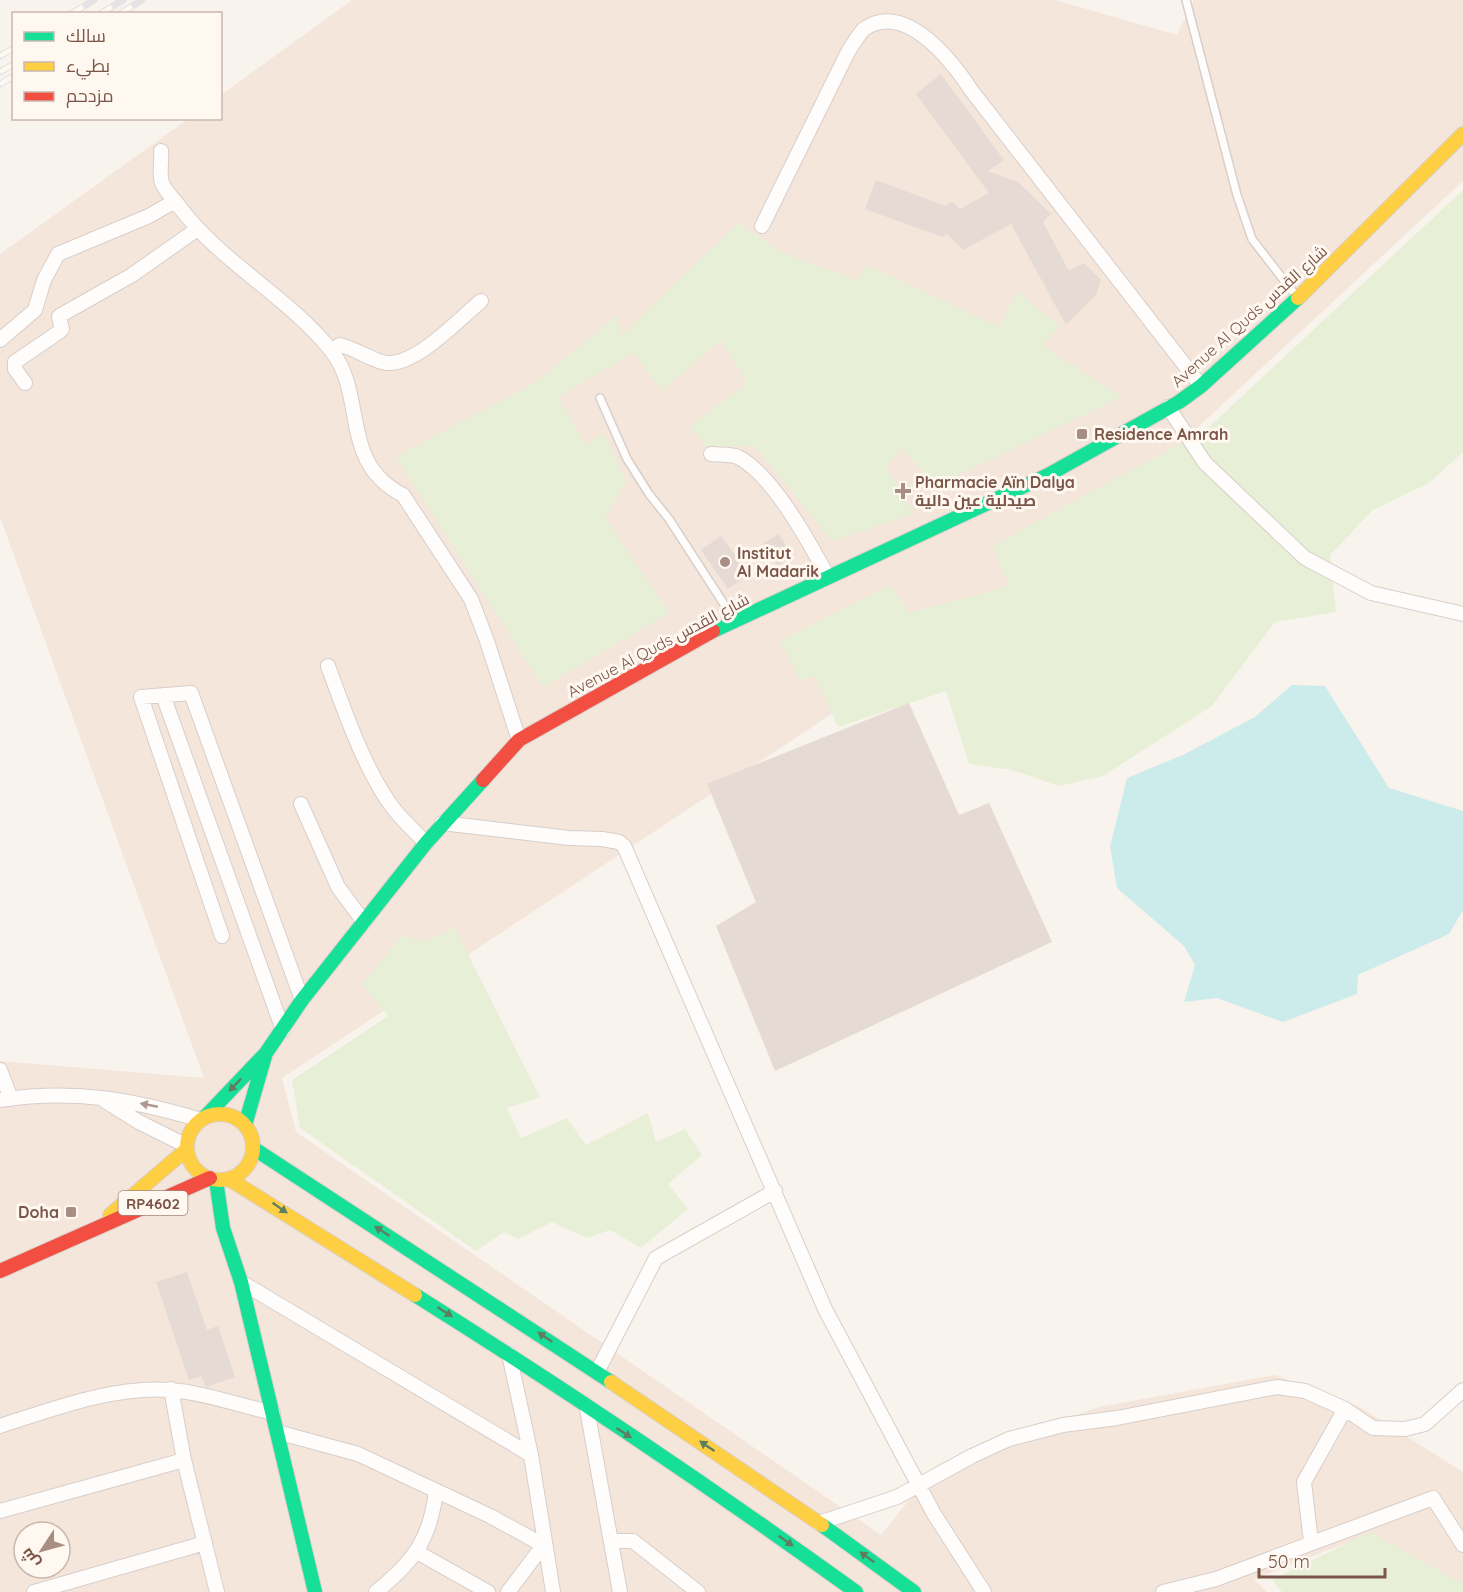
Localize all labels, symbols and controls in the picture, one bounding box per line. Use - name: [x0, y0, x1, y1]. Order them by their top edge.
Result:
- legend: [12, 12, 222, 120]
- text: سالك: [66, 24, 106, 47]
- text: بطيء: [66, 54, 110, 80]
- text: مزدحم: [66, 84, 114, 108]
- street label: Avenue Al Quds شارع القدس: [1167, 241, 1332, 393]
- place label: Residence Amrah: [1094, 424, 1228, 444]
- marker: Residence Amrah: [1075, 427, 1089, 441]
- place label: Pharmacie Aïn Dalya صيدلية عين دالية: [915, 472, 1075, 510]
- marker: Pharmacie Aïn Dalya صيدلية عين دالية: [896, 484, 910, 498]
- place label: Institut Al Madarik: [737, 543, 819, 581]
- marker: Institut Al Madarik: [718, 555, 732, 569]
- street label: Avenue Al Quds شارع القدس: [564, 589, 753, 703]
- one-way arrow: [228, 1078, 242, 1093]
- one-way arrow: [140, 1100, 158, 1110]
- road number: RP4602: [118, 1191, 188, 1215]
- place label: Doha: [18, 1202, 59, 1222]
- one-way arrow: [271, 1202, 287, 1214]
- marker: Doha: [64, 1205, 78, 1219]
- one-way arrow: [374, 1225, 390, 1236]
- one-way arrow: [437, 1306, 453, 1317]
- one-way arrow: [537, 1332, 553, 1343]
- one-way arrow: [615, 1427, 631, 1439]
- one-way arrow: [698, 1441, 715, 1452]
- north arrow: [12, 1520, 72, 1580]
- one-way arrow: [777, 1535, 793, 1547]
- scale bar: [1259, 1541, 1385, 1579]
- text: ش: [16, 1545, 44, 1573]
- text: 50 m: [1268, 1550, 1310, 1573]
- one-way arrow: [860, 1551, 875, 1563]

